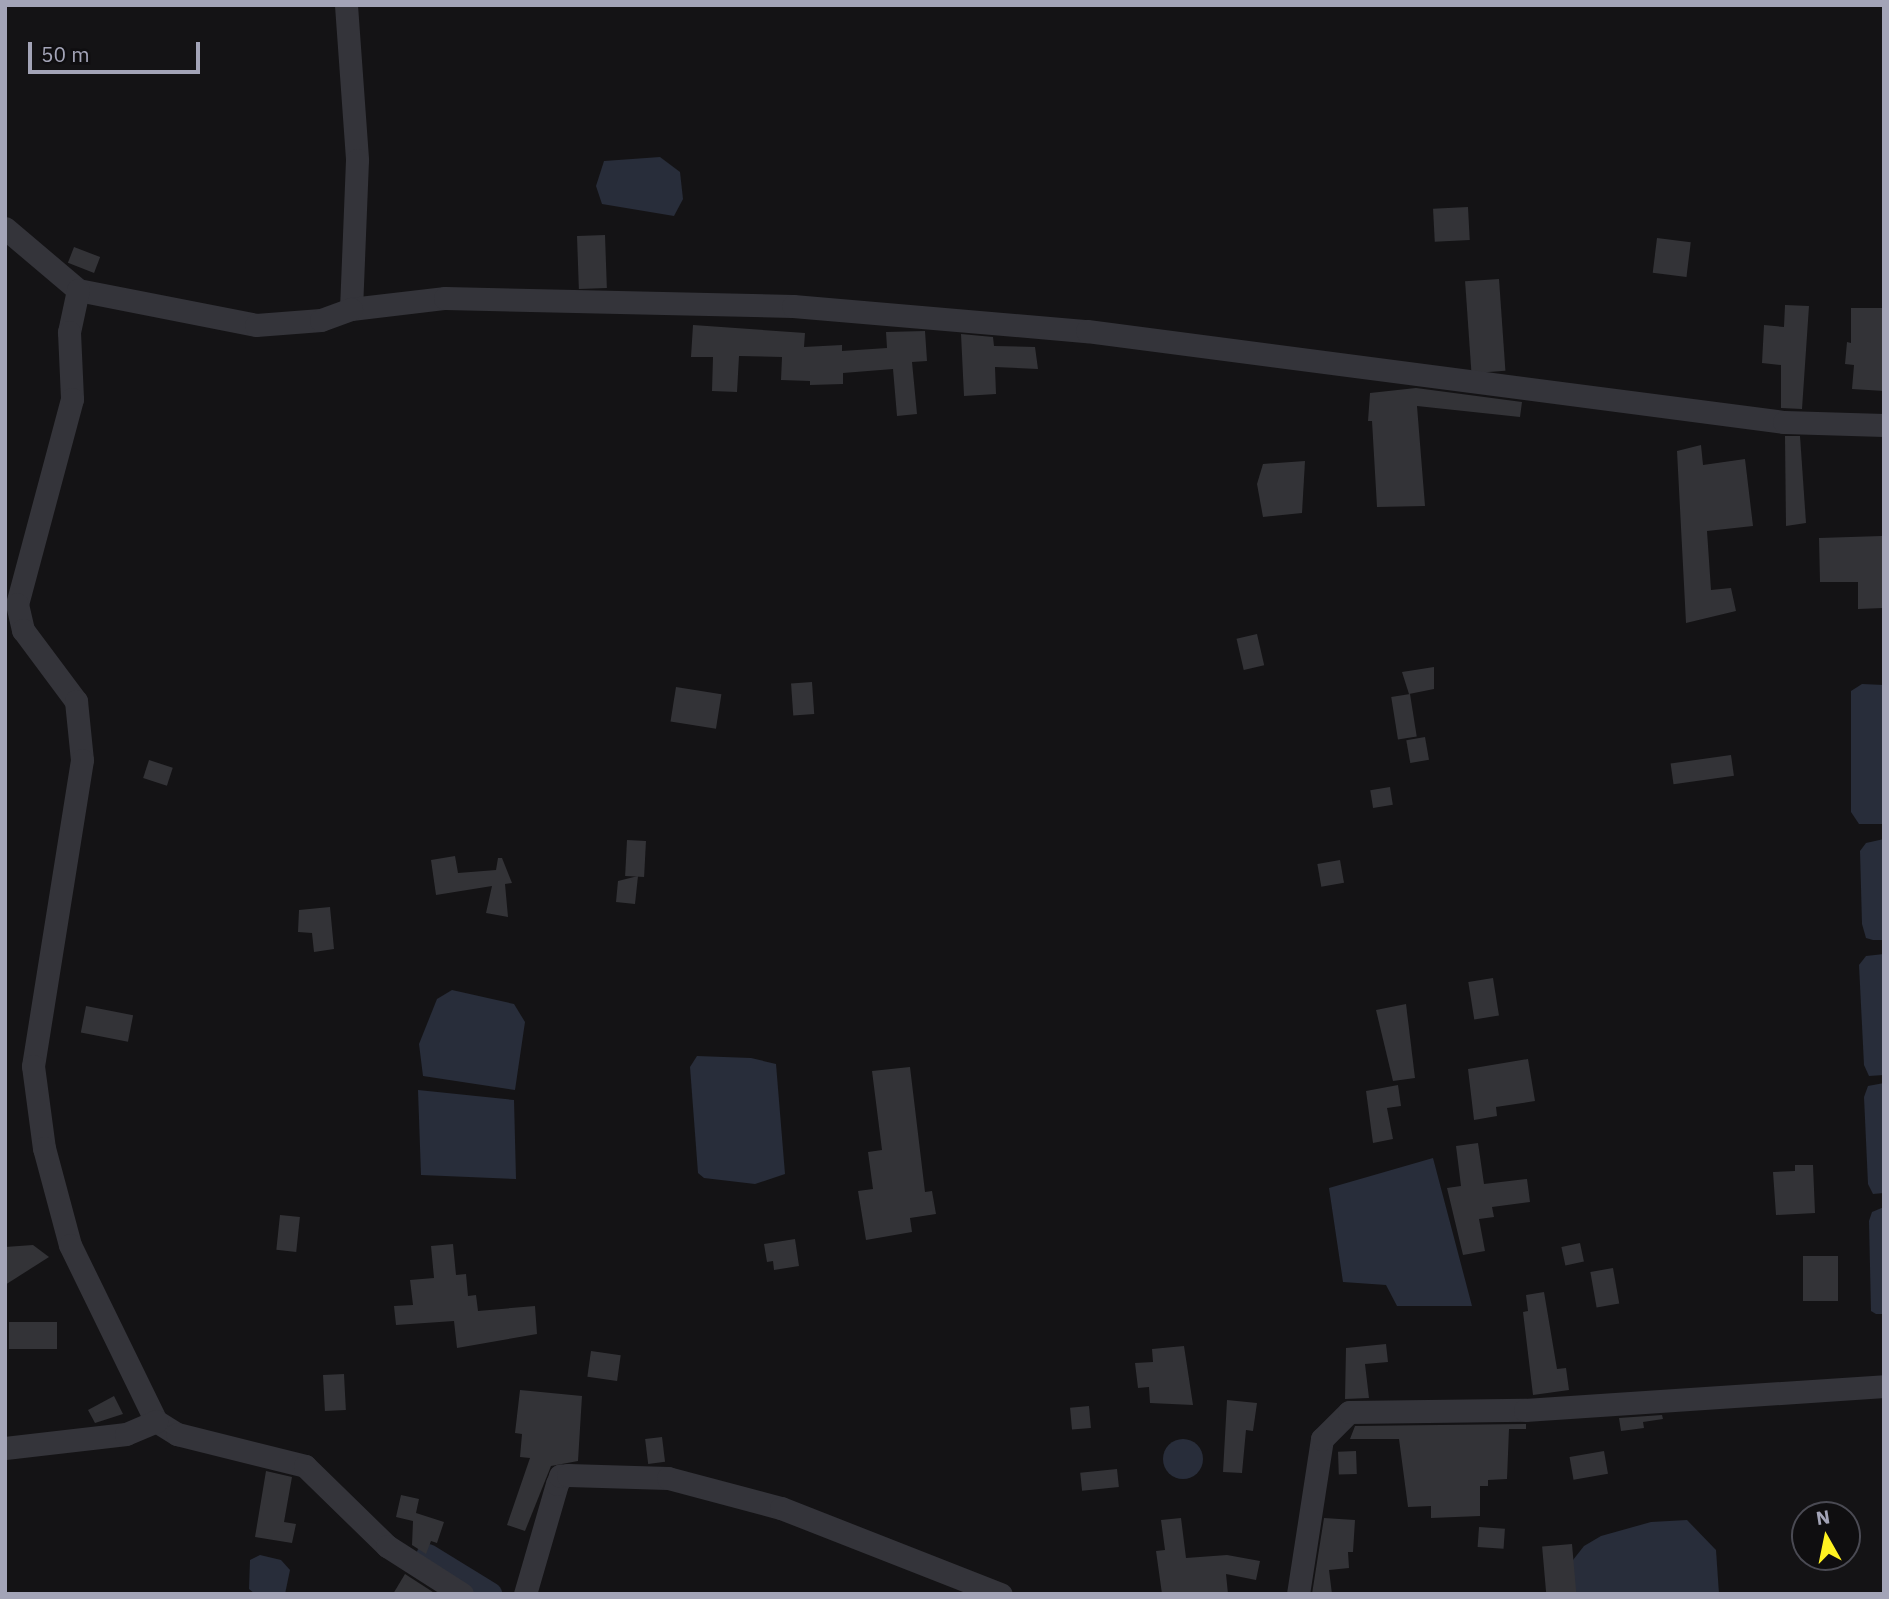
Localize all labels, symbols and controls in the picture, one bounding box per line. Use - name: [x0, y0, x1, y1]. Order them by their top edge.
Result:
- scale bar: [32, 28, 203, 72]
- text: 50 m: [41, 40, 90, 68]
- north arrow: [1791, 1501, 1861, 1571]
- text: N: [1814, 1504, 1832, 1530]

